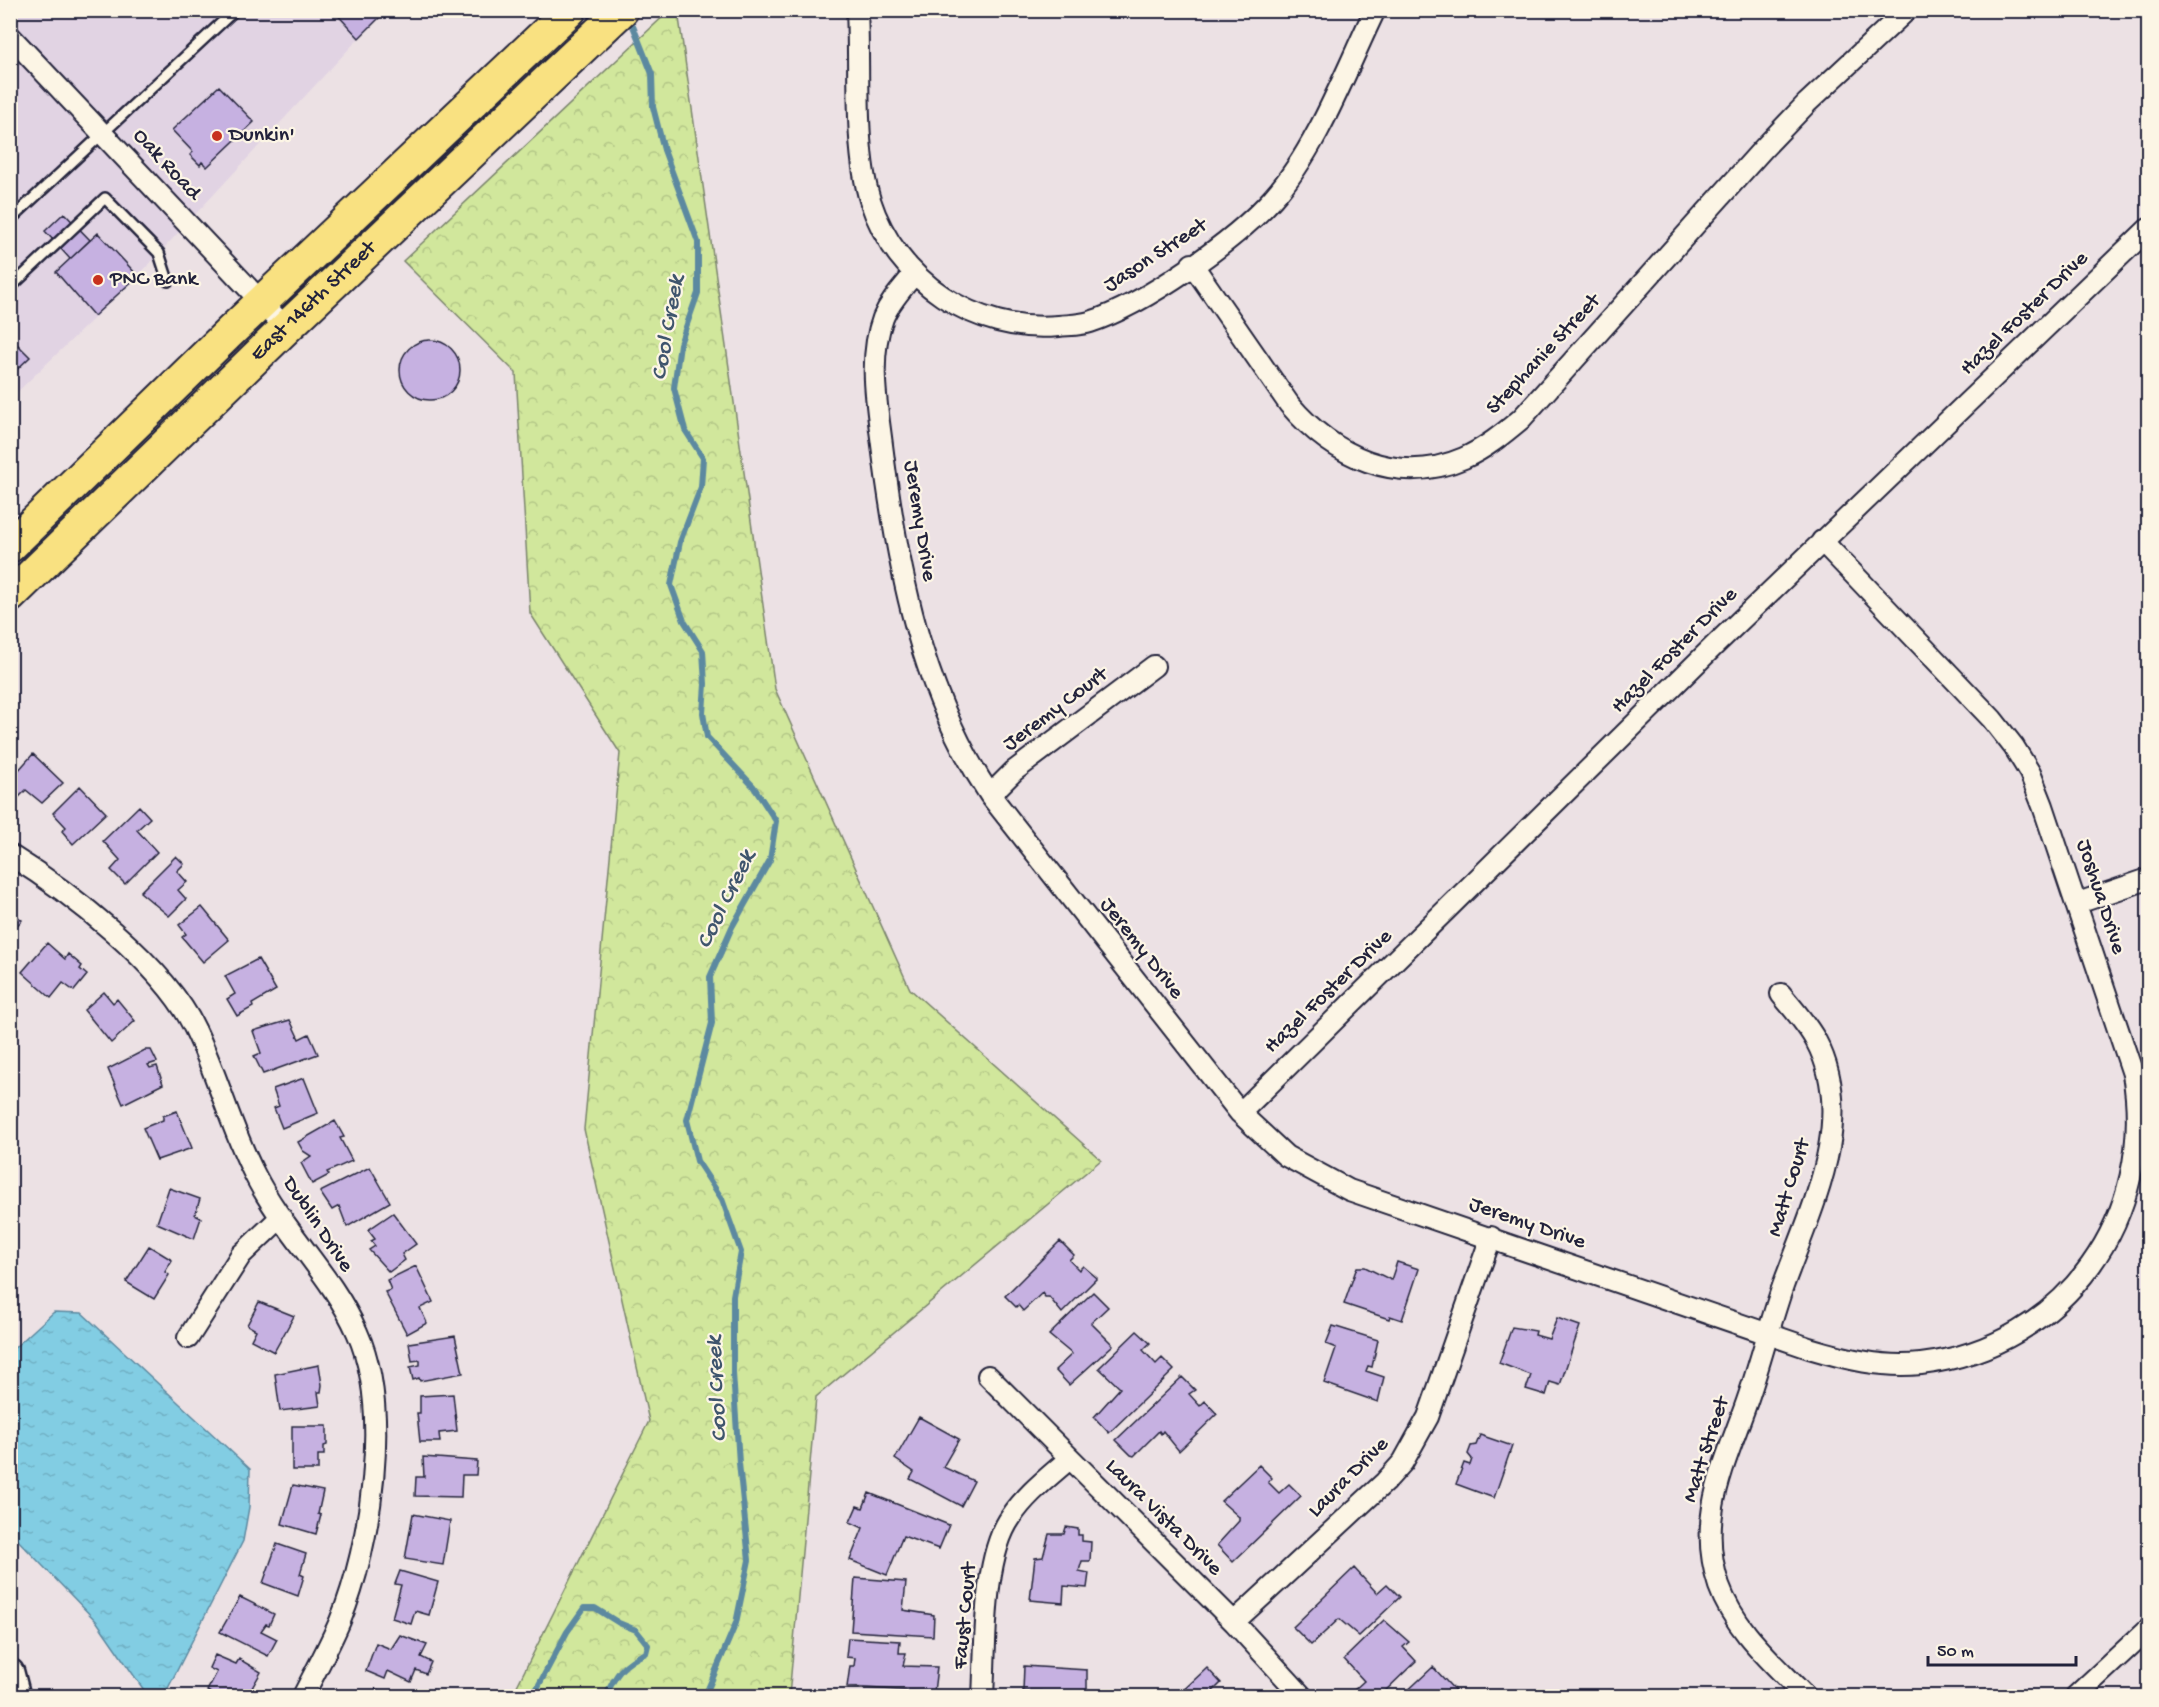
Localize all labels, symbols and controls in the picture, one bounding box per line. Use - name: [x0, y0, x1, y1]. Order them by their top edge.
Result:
- place label: Dunkin': [227, 123, 295, 149]
- street label: Oak Road: [126, 124, 207, 208]
- marker: Dunkin': [210, 129, 224, 143]
- street label: Jason Street: [1100, 212, 1214, 299]
- street label: East 146th Street: [246, 235, 384, 368]
- street label: Hazel Foster Drive: [1956, 246, 2095, 382]
- place label: PNC Bank: [109, 267, 200, 293]
- water label: Cool Creek: [646, 271, 693, 383]
- marker: PNC Bank: [91, 273, 105, 287]
- street label: Stephanie Street: [1481, 288, 1608, 421]
- street label: Jeremy Drive: [897, 459, 941, 584]
- street label: Hazel Foster Drive: [1606, 582, 1744, 720]
- street label: Jeremy Court: [999, 661, 1115, 758]
- street label: Joshua Drive: [2069, 837, 2131, 958]
- water label: Cool Creek: [691, 844, 764, 954]
- street label: Jeremy Drive: [1093, 893, 1189, 1005]
- street label: Hazel Foster Drive: [1260, 924, 1399, 1060]
- street label: Matt Court: [1763, 1134, 1818, 1240]
- street label: Dublin Drive: [274, 1171, 359, 1278]
- street label: Jeremy Drive: [1465, 1192, 1589, 1256]
- water label: Cool Creek: [701, 1333, 735, 1443]
- street label: Matt Street: [1678, 1392, 1737, 1506]
- street label: Laura Drive: [1303, 1432, 1395, 1524]
- street label: Laura Vista Drive: [1099, 1454, 1228, 1583]
- street label: Faust Court: [948, 1560, 984, 1671]
- scale bar: [1928, 1629, 2076, 1667]
- text: 50 m: [1937, 1642, 1974, 1663]

